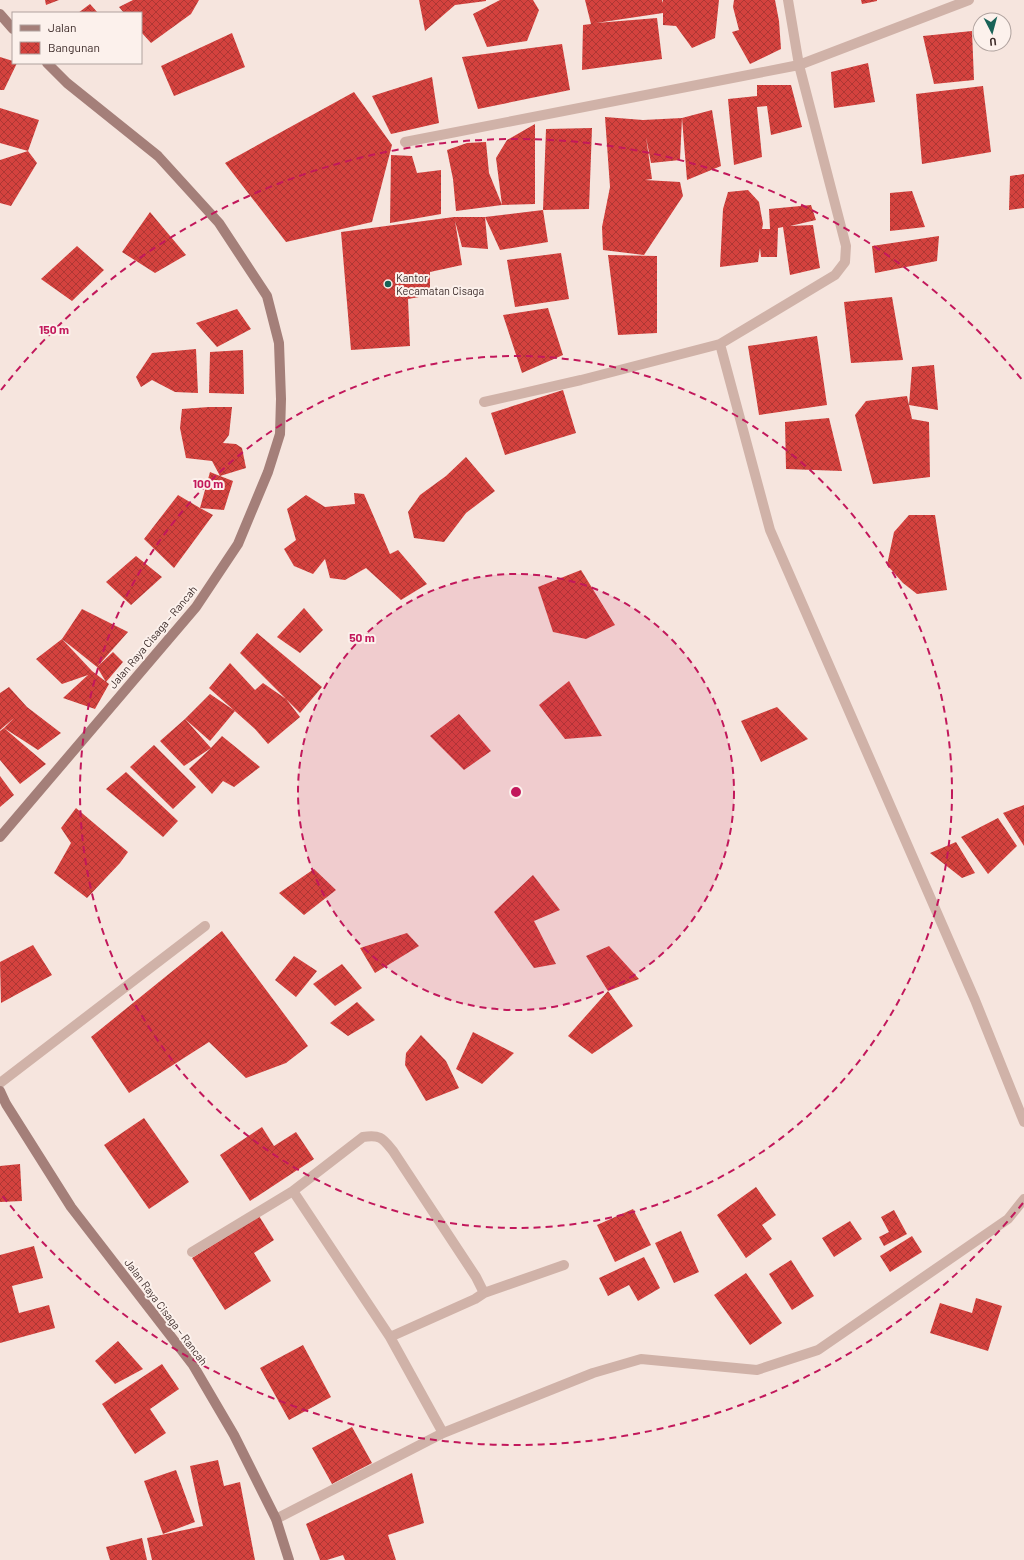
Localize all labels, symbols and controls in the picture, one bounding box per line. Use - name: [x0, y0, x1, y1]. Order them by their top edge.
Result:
- legend: [12, 12, 142, 64]
- north arrow: [972, 12, 1012, 52]
- text: Jalan: [48, 20, 76, 34]
- text: U: [989, 36, 997, 49]
- text: Bangunan: [48, 40, 100, 54]
- place label: Kantor Kecamatan Cisaga: [396, 271, 484, 297]
- marker: Kantor Kecamatan Cisaga: [383, 279, 393, 289]
- text: 150 m: [39, 322, 69, 336]
- text: 100 m: [193, 476, 223, 490]
- street label: Jalan Raya Cisaga – Rancah: [106, 583, 199, 691]
- text: 50 m: [349, 630, 375, 644]
- centre of rings: [509, 785, 523, 799]
- street label: Jalan Raya Cisaga – Rancah: [122, 1256, 211, 1368]

